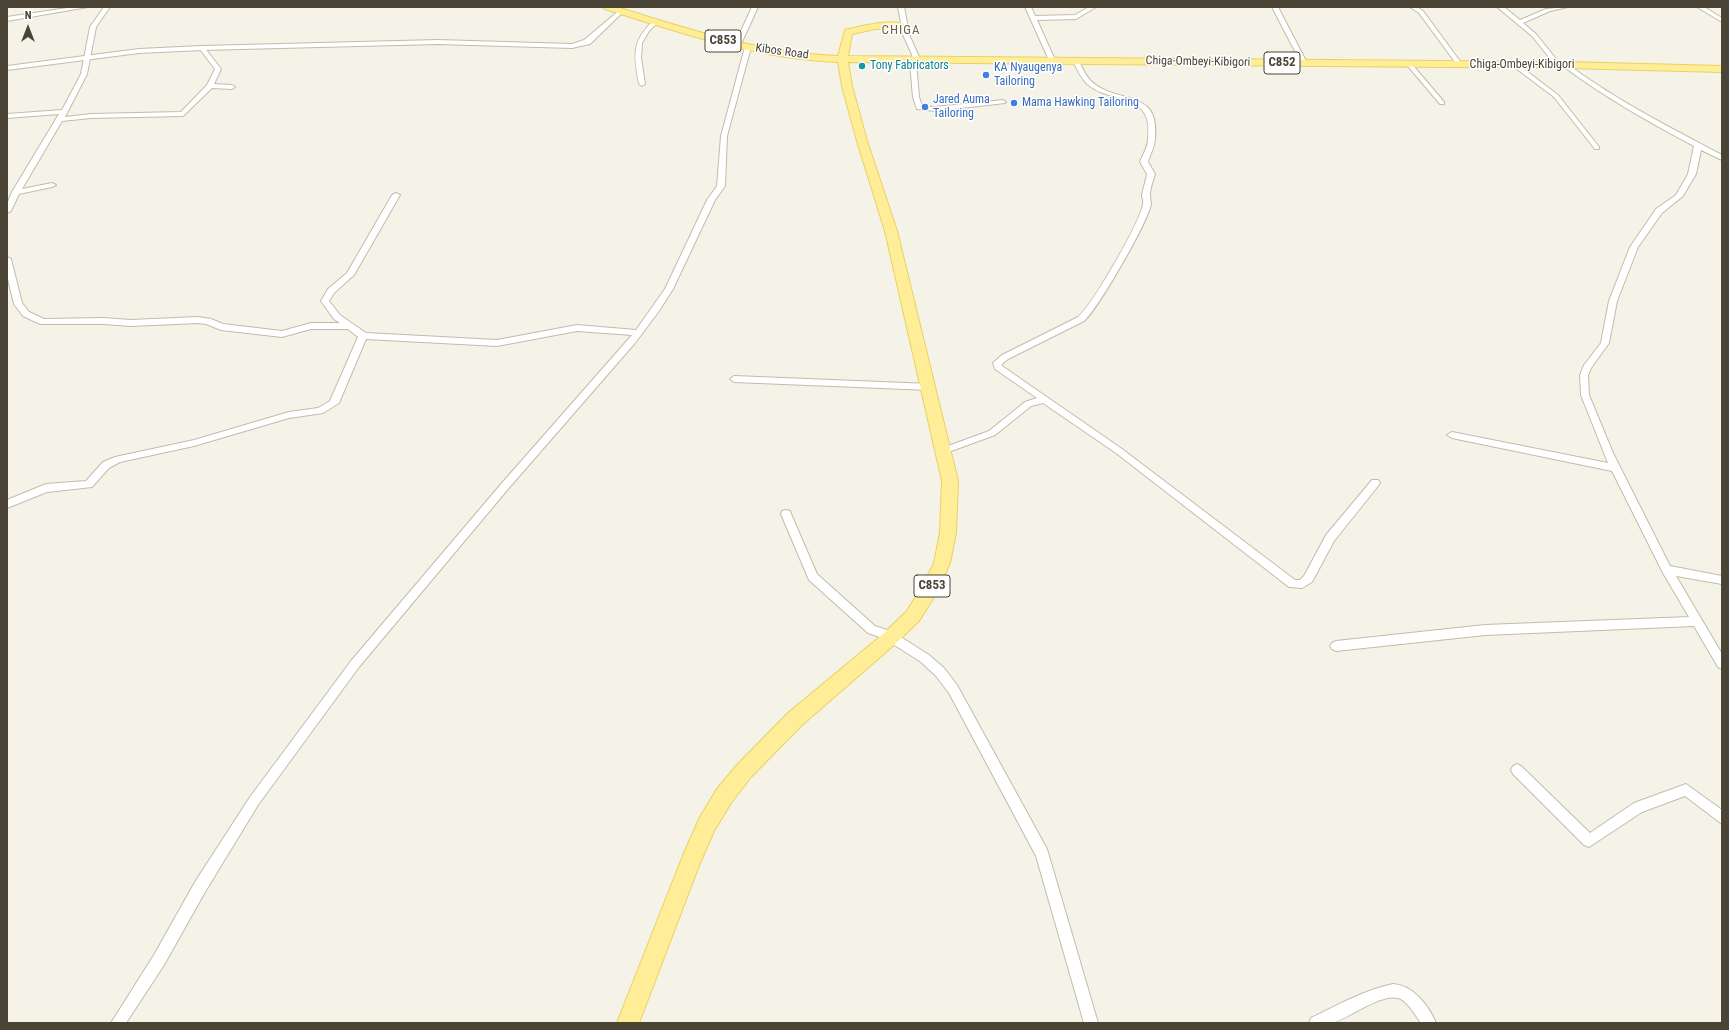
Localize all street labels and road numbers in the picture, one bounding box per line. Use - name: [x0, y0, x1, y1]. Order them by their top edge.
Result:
- road number: C853: [705, 30, 741, 52]
- street label: Kibos Road: [754, 41, 810, 63]
- road number: C852: [1264, 52, 1300, 74]
- street label: Chiga-Ombeyi-Kibigori: [1146, 54, 1250, 70]
- street label: Chiga-Ombeyi-Kibigori: [1470, 58, 1574, 72]
- road number: C853: [914, 575, 950, 597]

